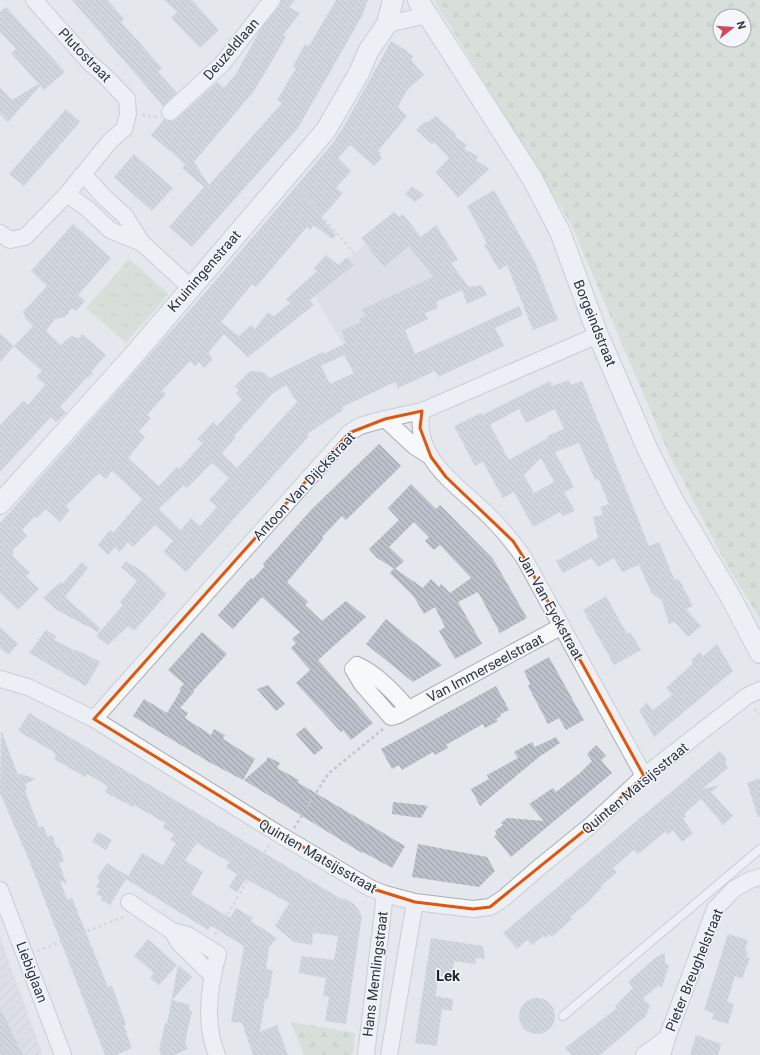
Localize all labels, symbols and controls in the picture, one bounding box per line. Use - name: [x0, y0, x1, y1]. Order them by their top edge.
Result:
- north arrow: [712, 8, 752, 48]
- street label: Deuzeldlaan: [200, 15, 262, 83]
- text: N: [734, 20, 749, 31]
- street label: Plutostraat: [55, 25, 115, 85]
- street label: Kruiningenstraat: [164, 227, 244, 315]
- street label: Borgeindstraat: [570, 277, 620, 369]
- street label: Antoon Van Dijckstraat: [250, 428, 359, 544]
- street label: Jan Van Eyckstraat: [515, 551, 587, 663]
- street label: Van Immerseelstraat: [424, 630, 546, 705]
- street label: Quinten Matsijsstraat: [579, 739, 692, 837]
- street label: Quinten Matsijsstraat: [256, 816, 380, 896]
- street label: Pieter Breughelstraat: [662, 906, 726, 1034]
- street label: Hans Memlingstraat: [359, 910, 391, 1038]
- street label: Liebiglaan: [13, 939, 51, 1005]
- district label: Lek: [436, 967, 461, 985]

